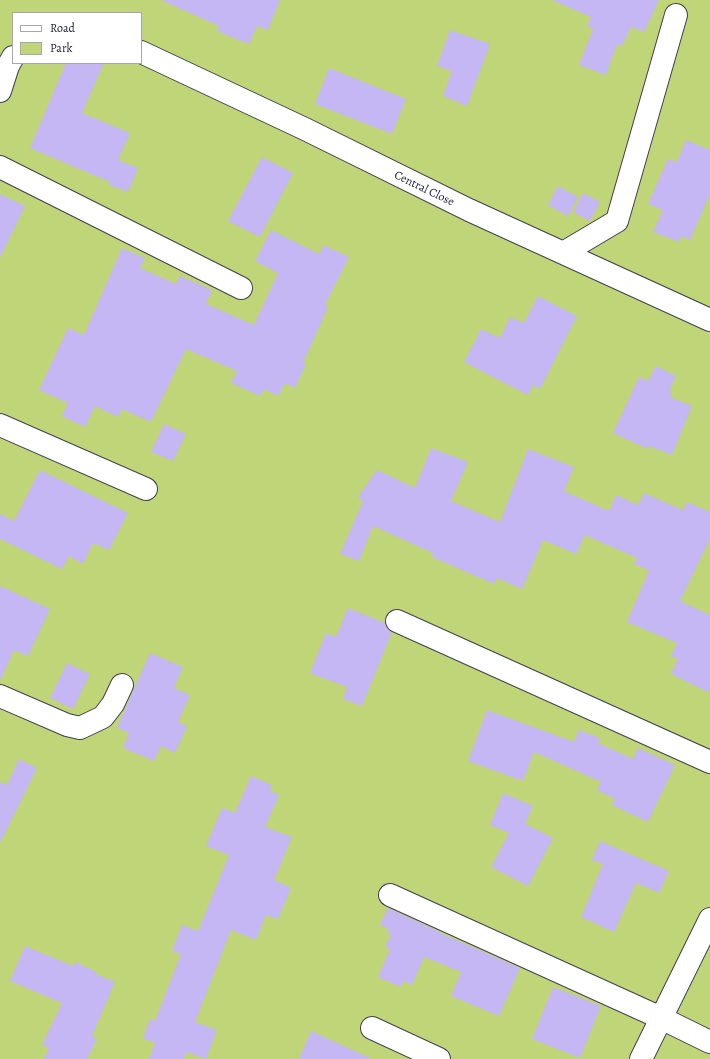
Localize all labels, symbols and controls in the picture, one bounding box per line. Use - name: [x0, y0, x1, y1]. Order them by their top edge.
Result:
- legend: [12, 12, 142, 64]
- text: Road: [50, 20, 75, 36]
- text: Park: [50, 40, 73, 56]
- street label: Central Close: [392, 168, 456, 210]

